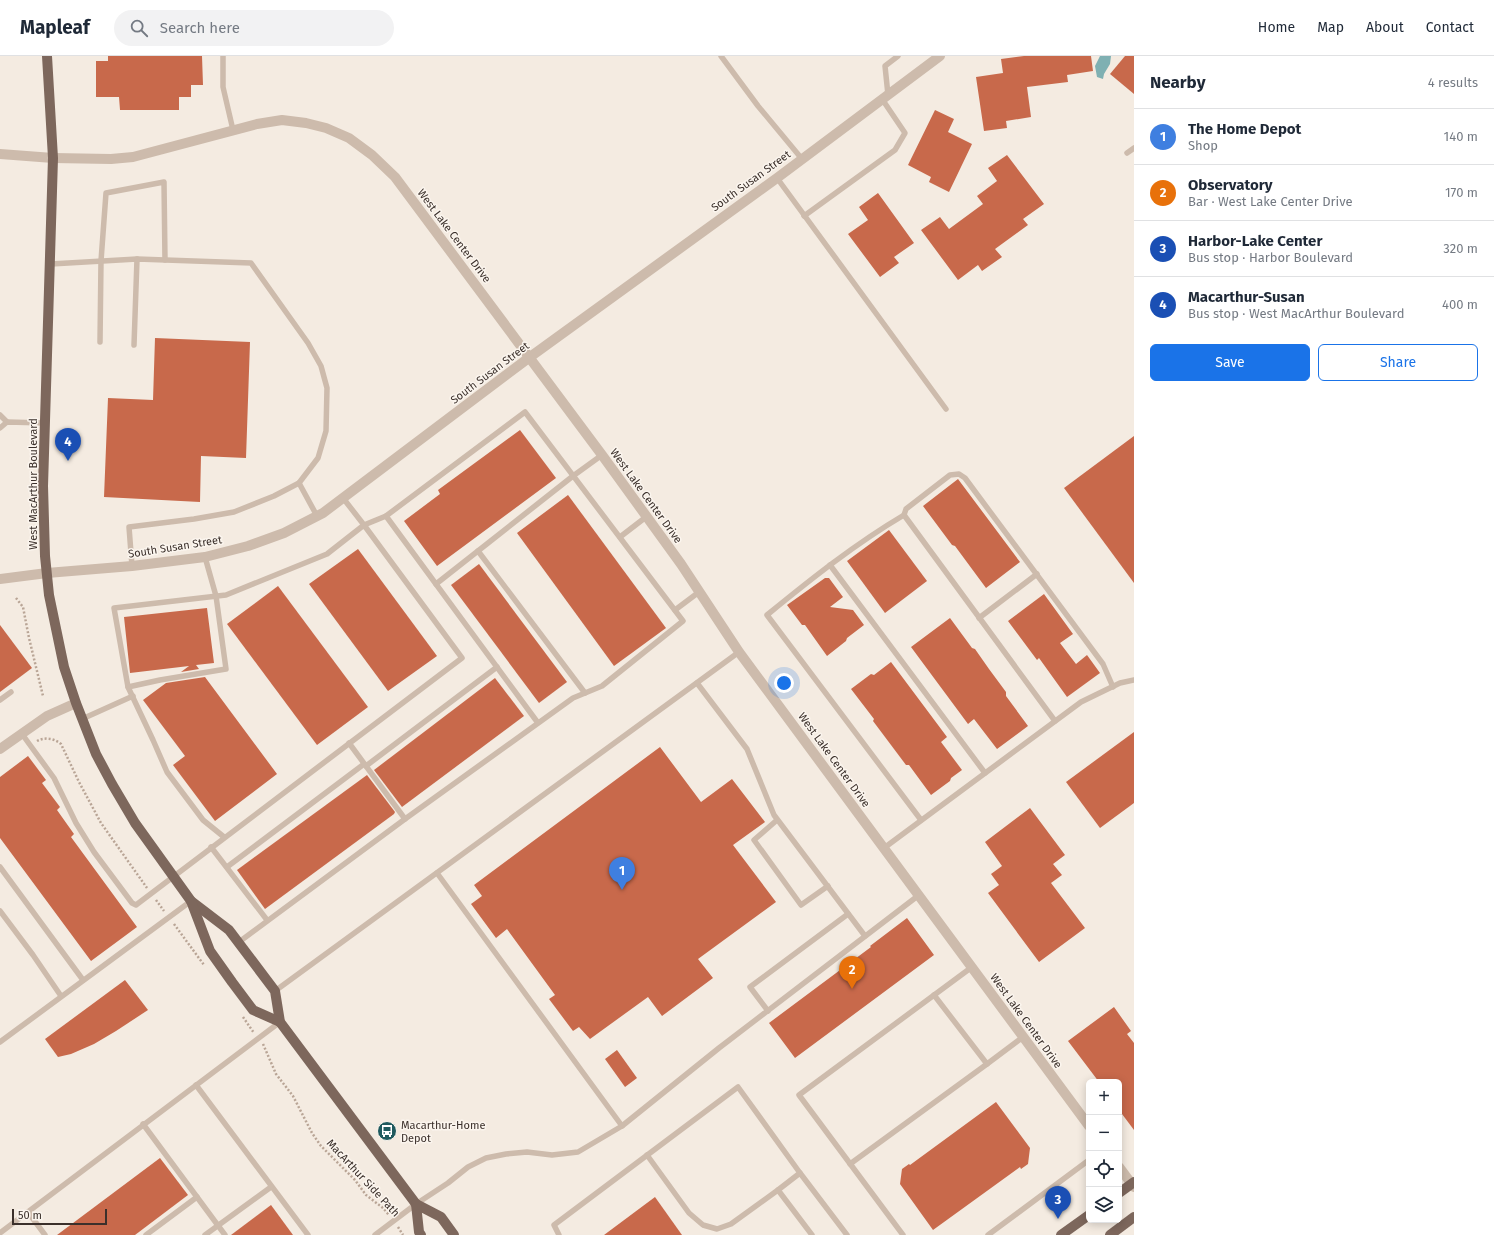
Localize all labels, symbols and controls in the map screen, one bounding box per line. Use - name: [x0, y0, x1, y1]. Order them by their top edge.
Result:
- search box: [114, 10, 394, 46]
- text: Mapleaf: [20, 16, 90, 39]
- icon: search: [128, 17, 150, 39]
- text: Search here: [160, 19, 240, 37]
- text: Home: [1258, 19, 1295, 36]
- text: Map: [1317, 19, 1344, 36]
- text: About: [1366, 19, 1404, 36]
- text: Contact: [1426, 19, 1474, 36]
- text: Nearby: [1150, 72, 1205, 93]
- text: 4 results: [1428, 75, 1478, 90]
- text: The Home Depot: [1188, 120, 1301, 138]
- text: 1: [1160, 129, 1166, 144]
- text: 140 m: [1444, 129, 1478, 144]
- text: Shop: [1188, 138, 1218, 153]
- street label: South Susan Street: [709, 148, 793, 214]
- text: Observatory: [1188, 176, 1273, 194]
- text: 2: [1160, 185, 1166, 200]
- text: 170 m: [1445, 185, 1478, 200]
- street label: West Lake Center Drive: [415, 187, 493, 285]
- text: Bar · West Lake Center Drive: [1188, 194, 1353, 209]
- text: Harbor-Lake Center: [1188, 232, 1322, 250]
- text: 3: [1160, 241, 1166, 256]
- text: 320 m: [1443, 241, 1478, 256]
- text: Bus stop · Harbor Boulevard: [1188, 250, 1353, 265]
- text: Macarthur-Susan: [1188, 288, 1305, 306]
- text: 4: [1159, 297, 1167, 312]
- text: 400 m: [1442, 297, 1478, 312]
- text: Bus stop · West MacArthur Boulevard: [1188, 306, 1405, 321]
- street label: South Susan Street: [448, 339, 532, 407]
- button: Save: [1150, 344, 1310, 381]
- button: Share: [1318, 344, 1478, 381]
- street label: West MacArthur Boulevard: [27, 418, 40, 550]
- pin: 4: [55, 428, 81, 461]
- street label: West Lake Center Drive: [607, 446, 685, 546]
- street label: South Susan Street: [127, 533, 223, 561]
- your location: [774, 673, 794, 693]
- street label: West Lake Center Drive: [795, 710, 873, 810]
- pin: 1: [609, 857, 635, 890]
- pin: 2: [839, 956, 865, 989]
- street label: West Lake Center Drive: [987, 971, 1065, 1071]
- map controls: [1086, 1079, 1122, 1223]
- button: +: [1086, 1079, 1122, 1115]
- button: −: [1086, 1115, 1122, 1151]
- place label: Macarthur-Home Depot: [401, 1119, 485, 1145]
- bus stop icon: Macarthur-Home Depot: [376, 1120, 398, 1142]
- street label: MacArthur Side Path: [324, 1137, 402, 1219]
- button: locate: [1086, 1151, 1122, 1187]
- pin: 3: [1045, 1186, 1071, 1219]
- button: layers: [1086, 1187, 1122, 1223]
- scale bar: [12, 1207, 107, 1226]
- text: 50 m: [18, 1209, 42, 1222]

